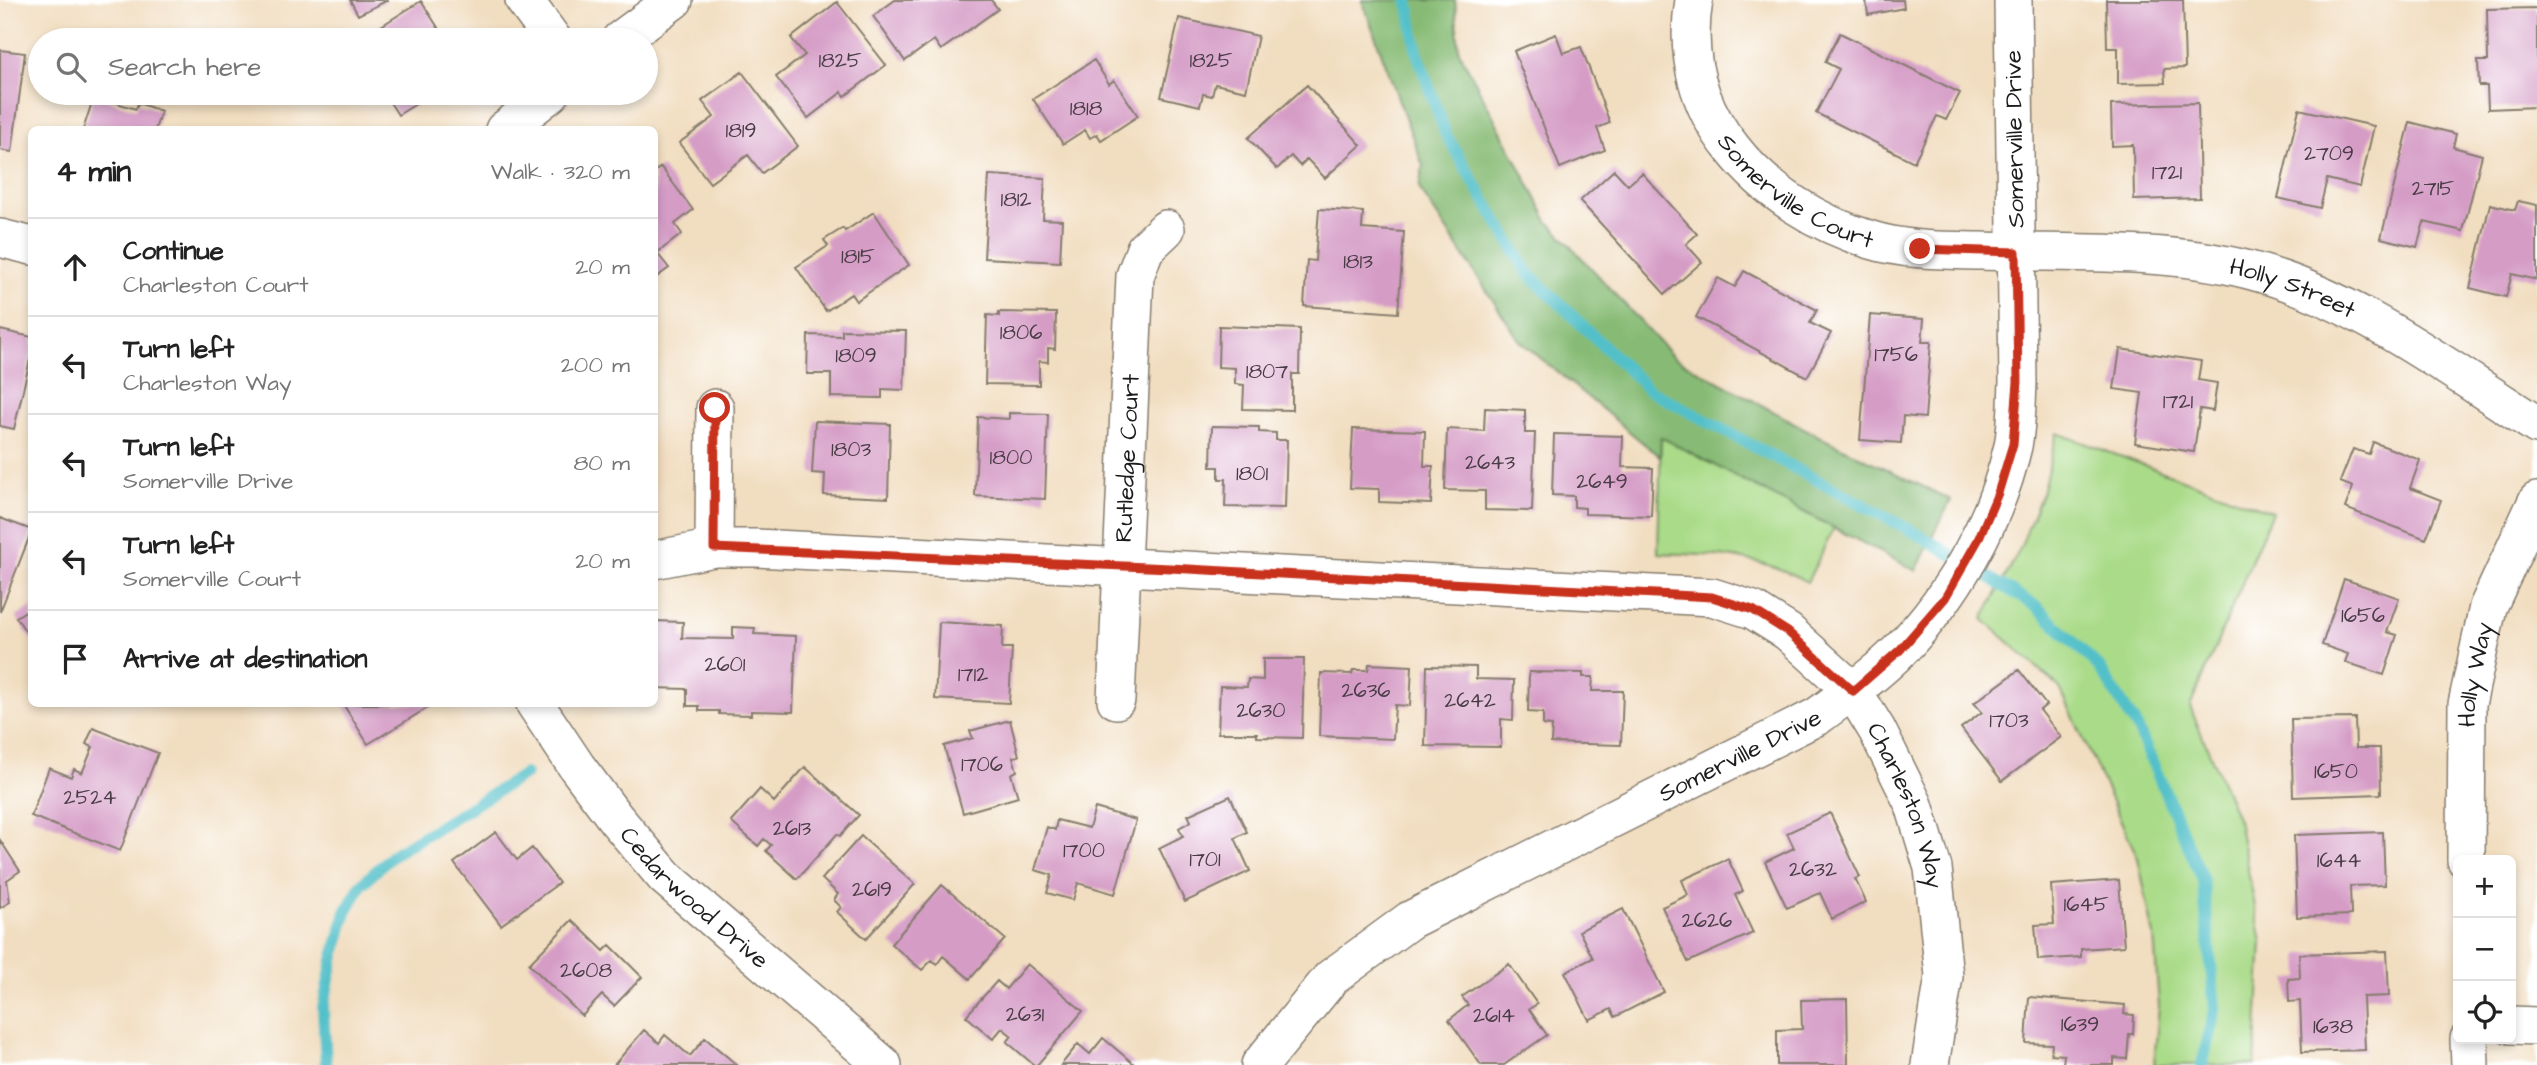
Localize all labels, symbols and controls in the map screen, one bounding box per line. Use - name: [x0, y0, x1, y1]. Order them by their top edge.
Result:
- search box: [28, 28, 658, 105]
- house number: 1825: [818, 46, 862, 75]
- house number: 1825: [1189, 46, 1233, 75]
- icon: search: [52, 48, 90, 86]
- text: Search here: [108, 49, 261, 85]
- street label: Somerville Drive: [1996, 50, 2034, 228]
- house number: 1818: [1070, 94, 1103, 123]
- house number: 1819: [726, 116, 756, 145]
- street label: Somerville Court: [1709, 127, 1878, 258]
- house number: 2709: [2304, 139, 2354, 168]
- text: 4 min: [56, 151, 131, 193]
- text: Walk · 320 m: [491, 156, 630, 188]
- house number: 1721: [2152, 158, 2182, 187]
- house number: 2715: [2412, 174, 2454, 203]
- house number: 1812: [1000, 185, 1032, 214]
- text: Continue: [123, 233, 224, 269]
- route end: [1904, 233, 1935, 264]
- house number: 1815: [841, 242, 875, 271]
- house number: 1813: [1343, 247, 1373, 276]
- icon: ahead: [56, 248, 94, 286]
- street label: Holly Street: [2226, 250, 2361, 328]
- text: 20 m: [575, 251, 630, 283]
- text: Charleston Court: [123, 269, 309, 301]
- house number: 1806: [1000, 318, 1042, 347]
- text: Turn left: [123, 331, 234, 367]
- house number: 1756: [1874, 340, 1918, 369]
- house number: 1809: [835, 341, 877, 370]
- icon: left: [56, 346, 94, 384]
- text: 200 m: [561, 349, 630, 381]
- house number: 1807: [1246, 357, 1288, 386]
- text: Charleston Way: [123, 367, 292, 399]
- street label: Rutledge Court: [1107, 373, 1149, 543]
- house number: 1721: [2163, 387, 2193, 416]
- route start: [699, 392, 730, 423]
- text: Turn left: [123, 429, 234, 465]
- house number: 1803: [831, 435, 871, 464]
- house number: 1800: [990, 443, 1032, 472]
- icon: left: [56, 444, 94, 482]
- text: 80 m: [573, 447, 630, 479]
- house number: 2643: [1465, 448, 1515, 477]
- house number: 1801: [1236, 459, 1268, 488]
- text: Somerville Drive: [123, 465, 294, 497]
- house number: 2649: [1576, 467, 1628, 496]
- text: Turn left: [123, 527, 234, 563]
- icon: left: [56, 542, 94, 580]
- text: 20 m: [575, 545, 630, 577]
- text: Somerville Court: [123, 563, 301, 595]
- house number: 1656: [2341, 601, 2385, 630]
- street label: Holly Way: [2451, 619, 2503, 727]
- icon: arrive: [56, 640, 94, 678]
- text: Arrive at destination: [123, 641, 368, 677]
- house number: 2601: [704, 650, 746, 679]
- house number: 1712: [958, 660, 988, 689]
- house number: 2636: [1341, 676, 1391, 705]
- house number: 2642: [1444, 686, 1496, 715]
- house number: 2630: [1236, 696, 1286, 725]
- street label: Somerville Drive: [1653, 701, 1827, 811]
- house number: 1703: [1989, 706, 2029, 735]
- street label: Charleston Way: [1858, 717, 1951, 890]
- house number: 1706: [961, 750, 1003, 779]
- house number: 1650: [2314, 757, 2358, 786]
- house number: 2524: [63, 783, 117, 812]
- house number: 2613: [773, 814, 812, 843]
- street label: Cedarwood Drive: [611, 820, 776, 977]
- house number: 1700: [1063, 836, 1105, 865]
- house number: 1701: [1189, 845, 1221, 874]
- house number: 1644: [2317, 846, 2361, 875]
- house number: 2632: [1789, 855, 1837, 884]
- map controls: [2453, 855, 2516, 1044]
- button: +: [2453, 855, 2516, 918]
- house number: 2619: [852, 875, 892, 904]
- house number: 1645: [2063, 890, 2109, 919]
- house number: 2626: [1682, 906, 1732, 935]
- button: −: [2453, 918, 2516, 981]
- house number: 2608: [560, 956, 612, 985]
- button: locate: [2453, 981, 2516, 1044]
- house number: 2631: [1006, 1000, 1045, 1029]
- house number: 2614: [1473, 1001, 1515, 1030]
- house number: 1639: [2061, 1010, 2099, 1039]
- house number: 1638: [2313, 1012, 2353, 1041]

